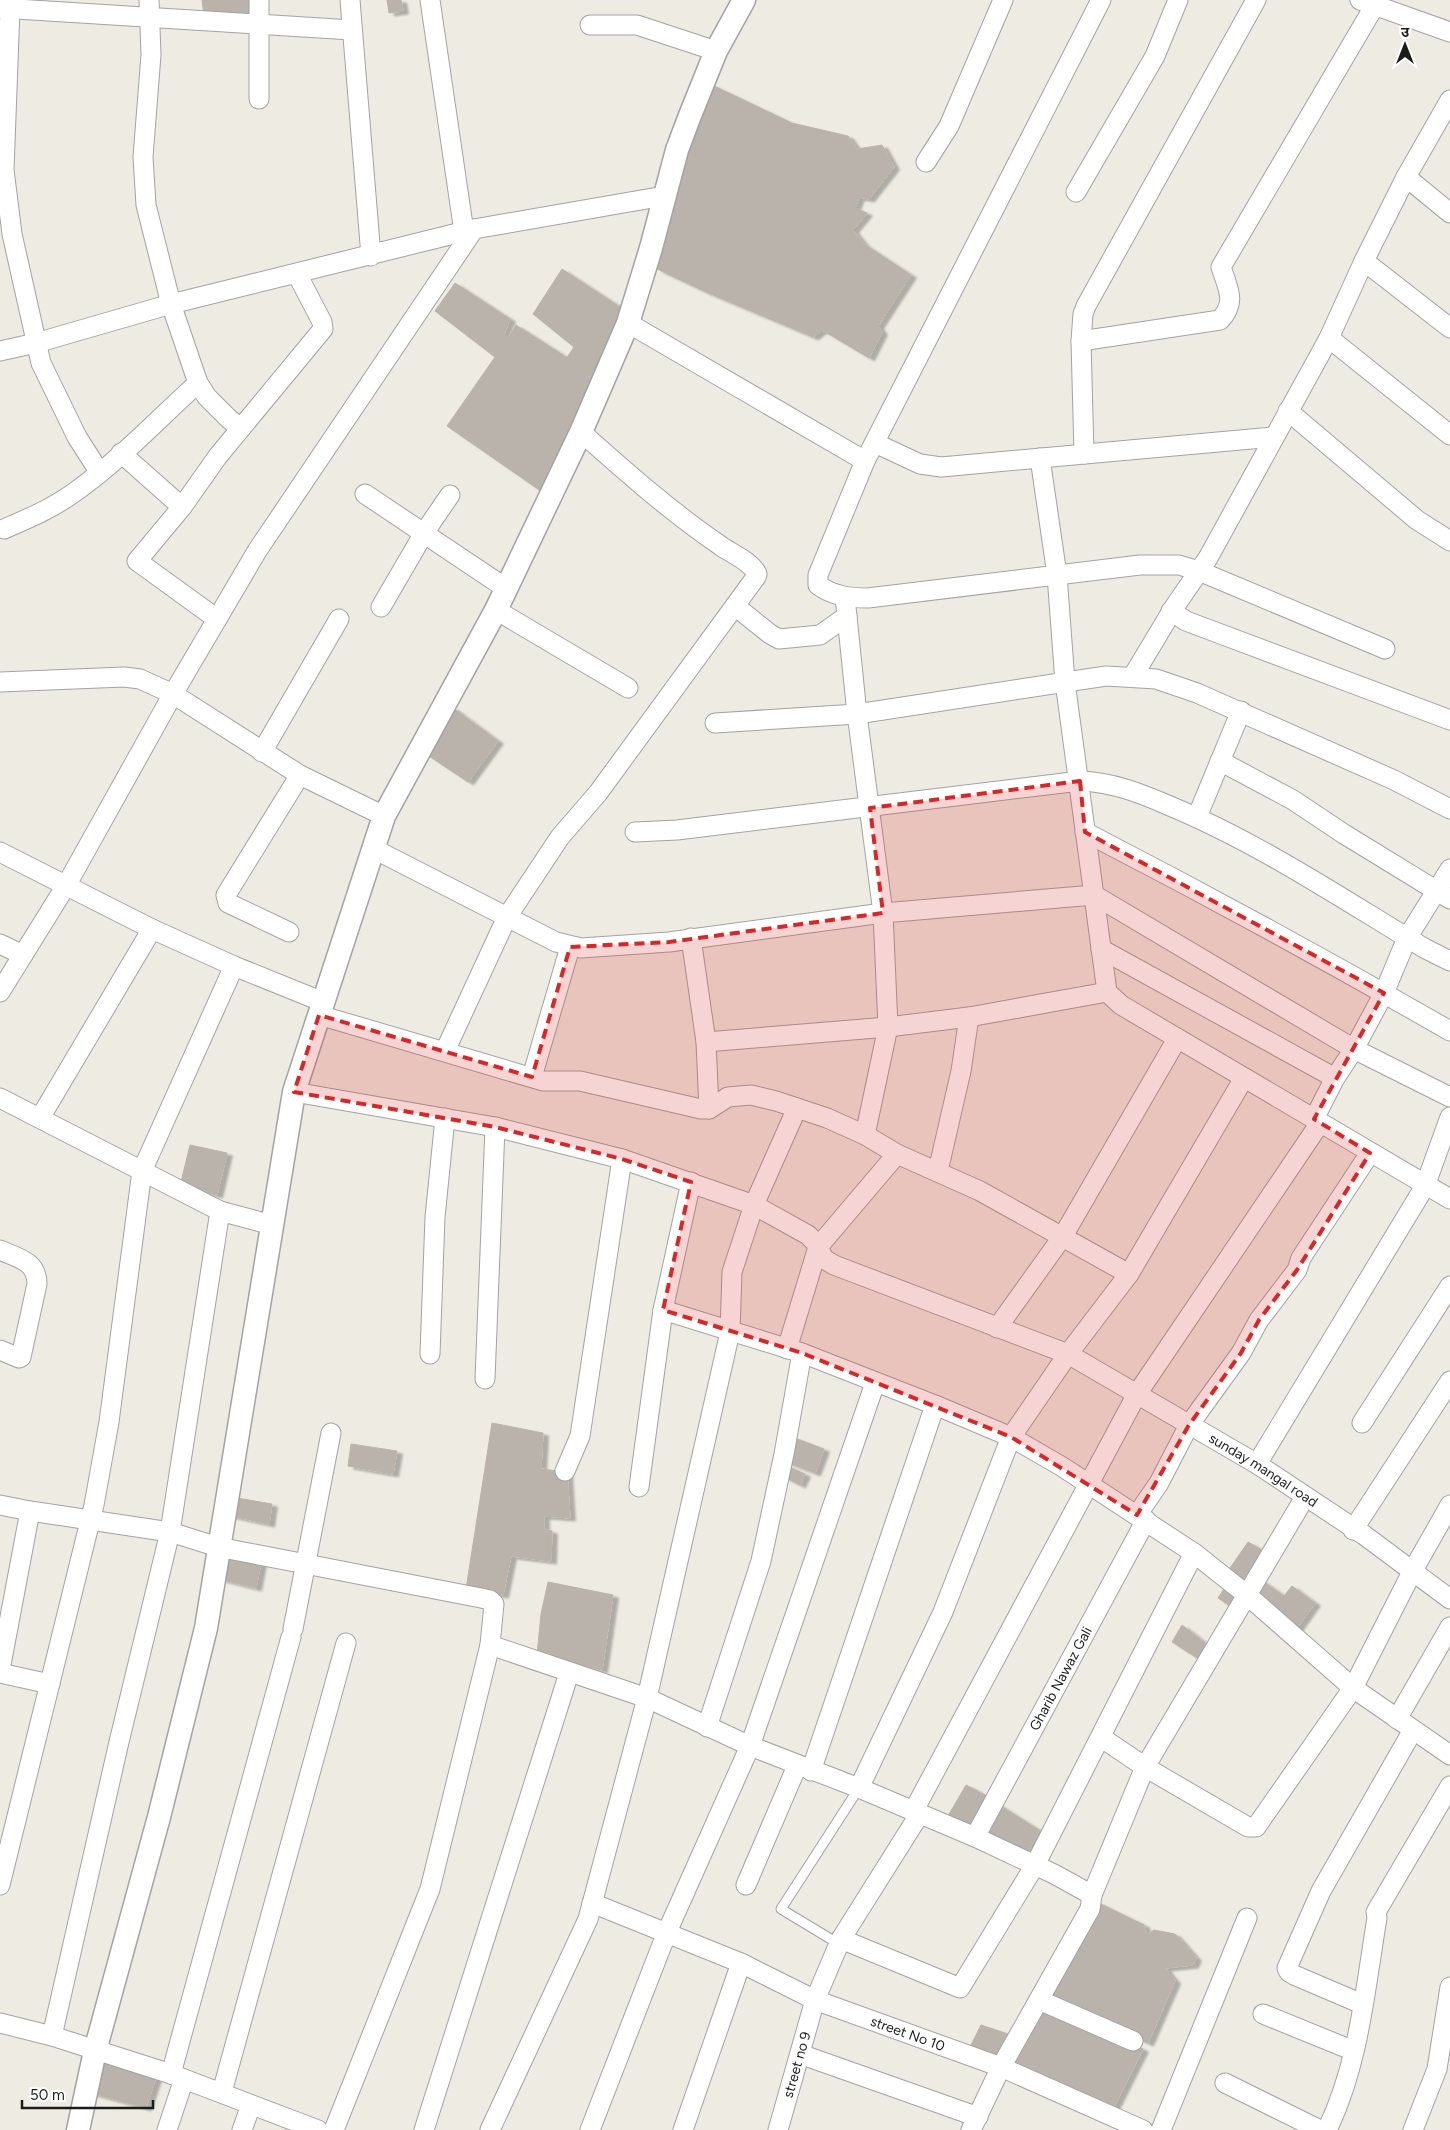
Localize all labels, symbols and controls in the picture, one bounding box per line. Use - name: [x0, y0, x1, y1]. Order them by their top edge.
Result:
- north arrow: [1380, 20, 1430, 70]
- text: उ: [1401, 24, 1410, 41]
- street label: sunday mangal road: [1206, 1429, 1321, 1510]
- street label: Gharib Nawaz Gali: [1026, 1624, 1095, 1733]
- street label: street No 10: [868, 2012, 947, 2055]
- street label: street no 9: [779, 2030, 814, 2100]
- scale bar: [22, 2078, 154, 2110]
- text: 50 m: [30, 2086, 65, 2104]

